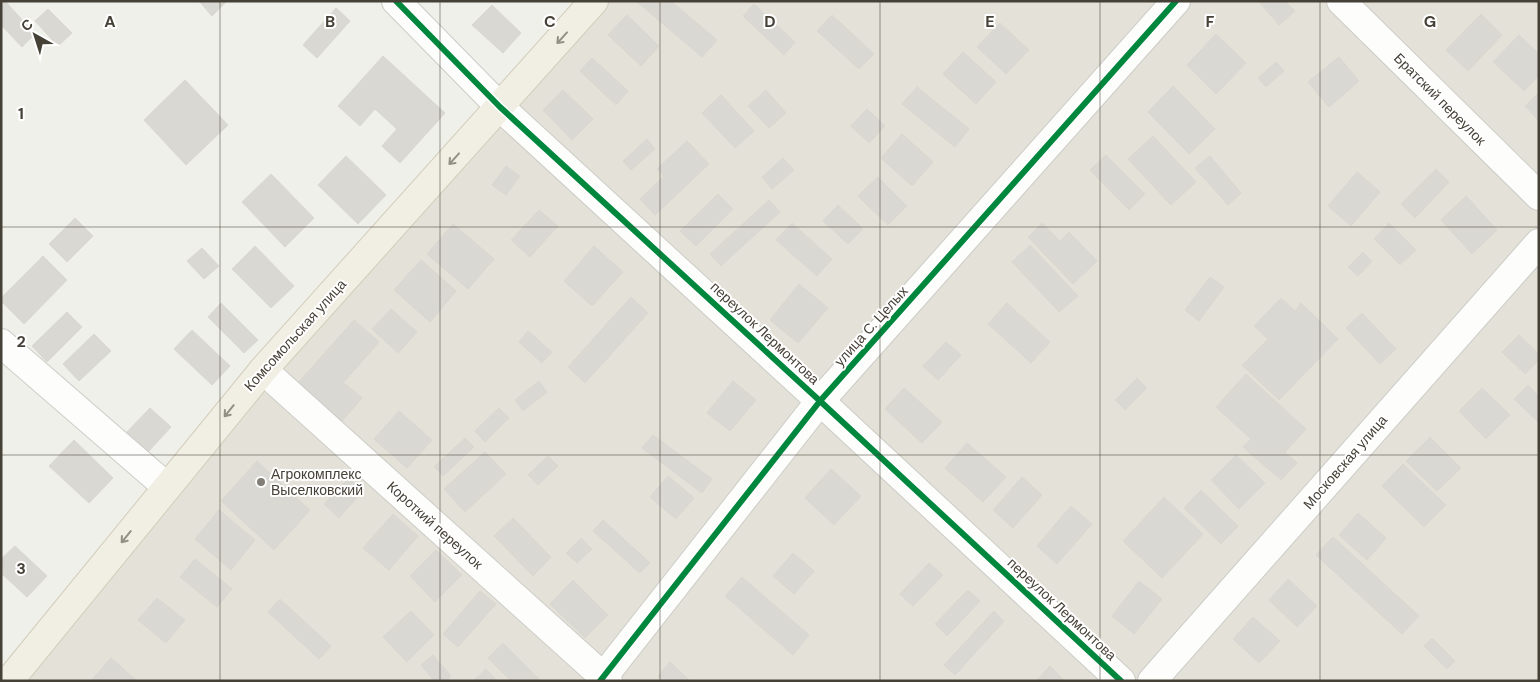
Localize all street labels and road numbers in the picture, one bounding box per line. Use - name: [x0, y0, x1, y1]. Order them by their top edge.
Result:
- street label: Братский переулок: [1390, 49, 1490, 149]
- street label: Комсомольская улица: [240, 275, 350, 395]
- street label: переулок Лермонтова: [707, 278, 823, 388]
- street label: улица С. Целых: [830, 282, 912, 370]
- street label: Московская улица: [1299, 411, 1391, 513]
- street label: Короткий переулок: [383, 477, 487, 573]
- street label: переулок Лермонтова: [1004, 554, 1120, 664]

